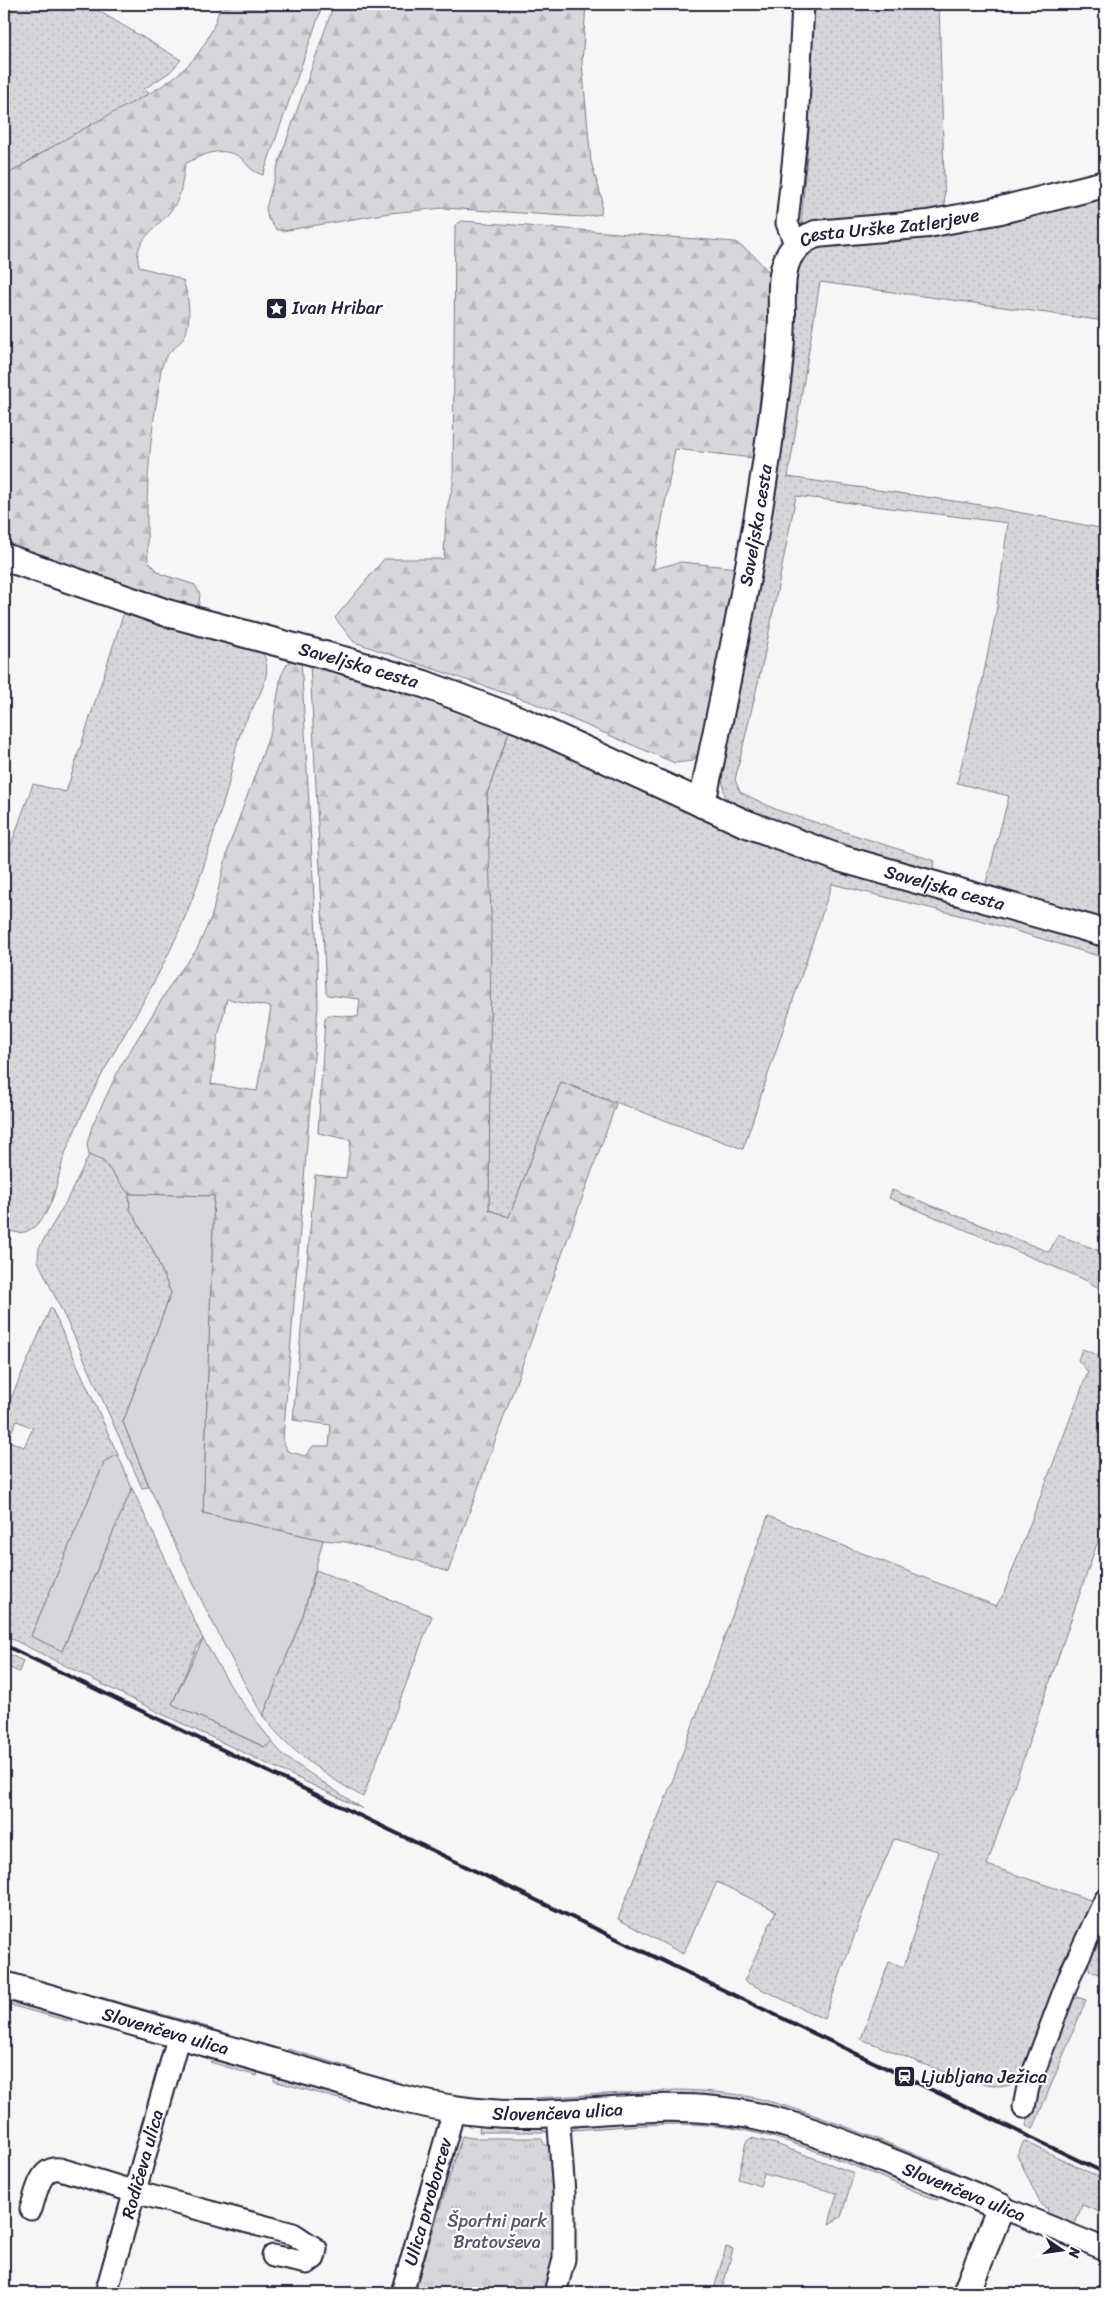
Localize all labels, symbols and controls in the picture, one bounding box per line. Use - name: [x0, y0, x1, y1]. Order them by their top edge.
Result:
- street label: Cesta Urške Zatlerjeve: [792, 199, 982, 256]
- place label: Ivan Hribar: [291, 292, 384, 324]
- place icon: Ivan Hribar: [264, 296, 288, 320]
- street label: Saveljska cesta: [730, 461, 782, 589]
- street label: Saveljska cesta: [295, 633, 423, 698]
- street label: Saveljska cesta: [881, 856, 1009, 920]
- street label: Slovenčeva ulica: [98, 1998, 233, 2065]
- place label: Ljubljana Ježica: [921, 2061, 1047, 2093]
- station icon: Ljubljana Ježica: [893, 2065, 917, 2089]
- street label: Slovenčeva ulica: [492, 2093, 624, 2130]
- street label: Rodičeva ulica: [112, 2106, 173, 2222]
- street label: Ulica prvoborcev: [395, 2133, 462, 2269]
- street label: Slovenčeva ulica: [898, 2153, 1030, 2231]
- park label: Športni park Bratovševa: [447, 2205, 547, 2258]
- north arrow: [1036, 2224, 1086, 2274]
- text: N: [1061, 2244, 1088, 2261]

